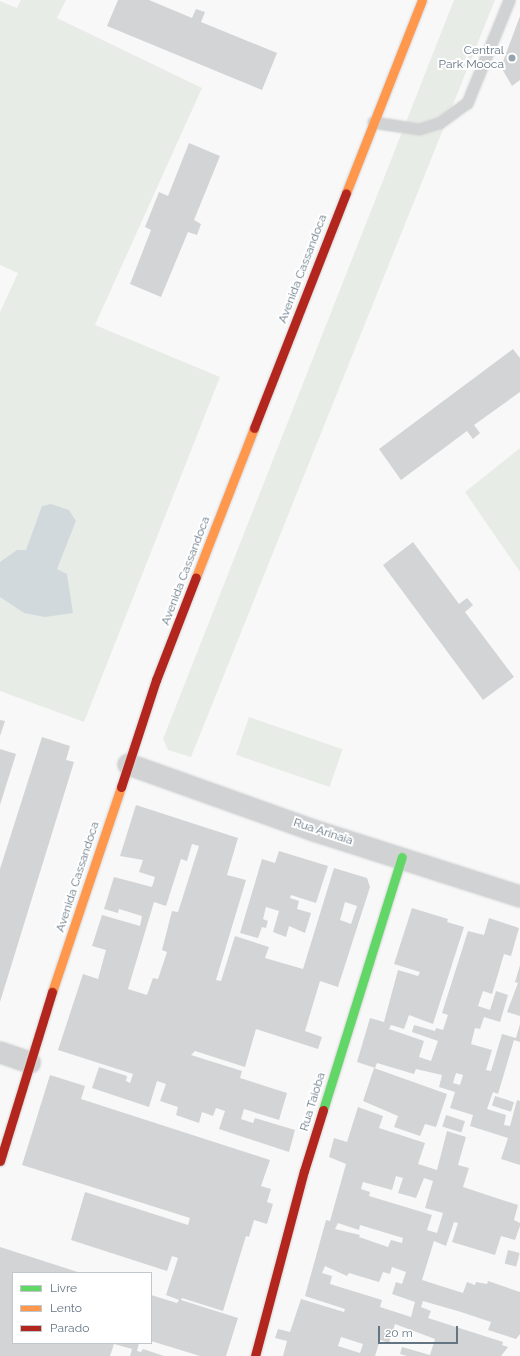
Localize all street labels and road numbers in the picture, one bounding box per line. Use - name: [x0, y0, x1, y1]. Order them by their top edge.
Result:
- street label: Avenida Cassandoca: [276, 213, 330, 325]
- street label: Avenida Cassandoca: [159, 515, 213, 627]
- street label: Rua Arinaia: [291, 816, 355, 848]
- street label: Avenida Cassandoca: [53, 820, 103, 934]
- street label: Rua Taioba: [297, 1071, 329, 1133]

